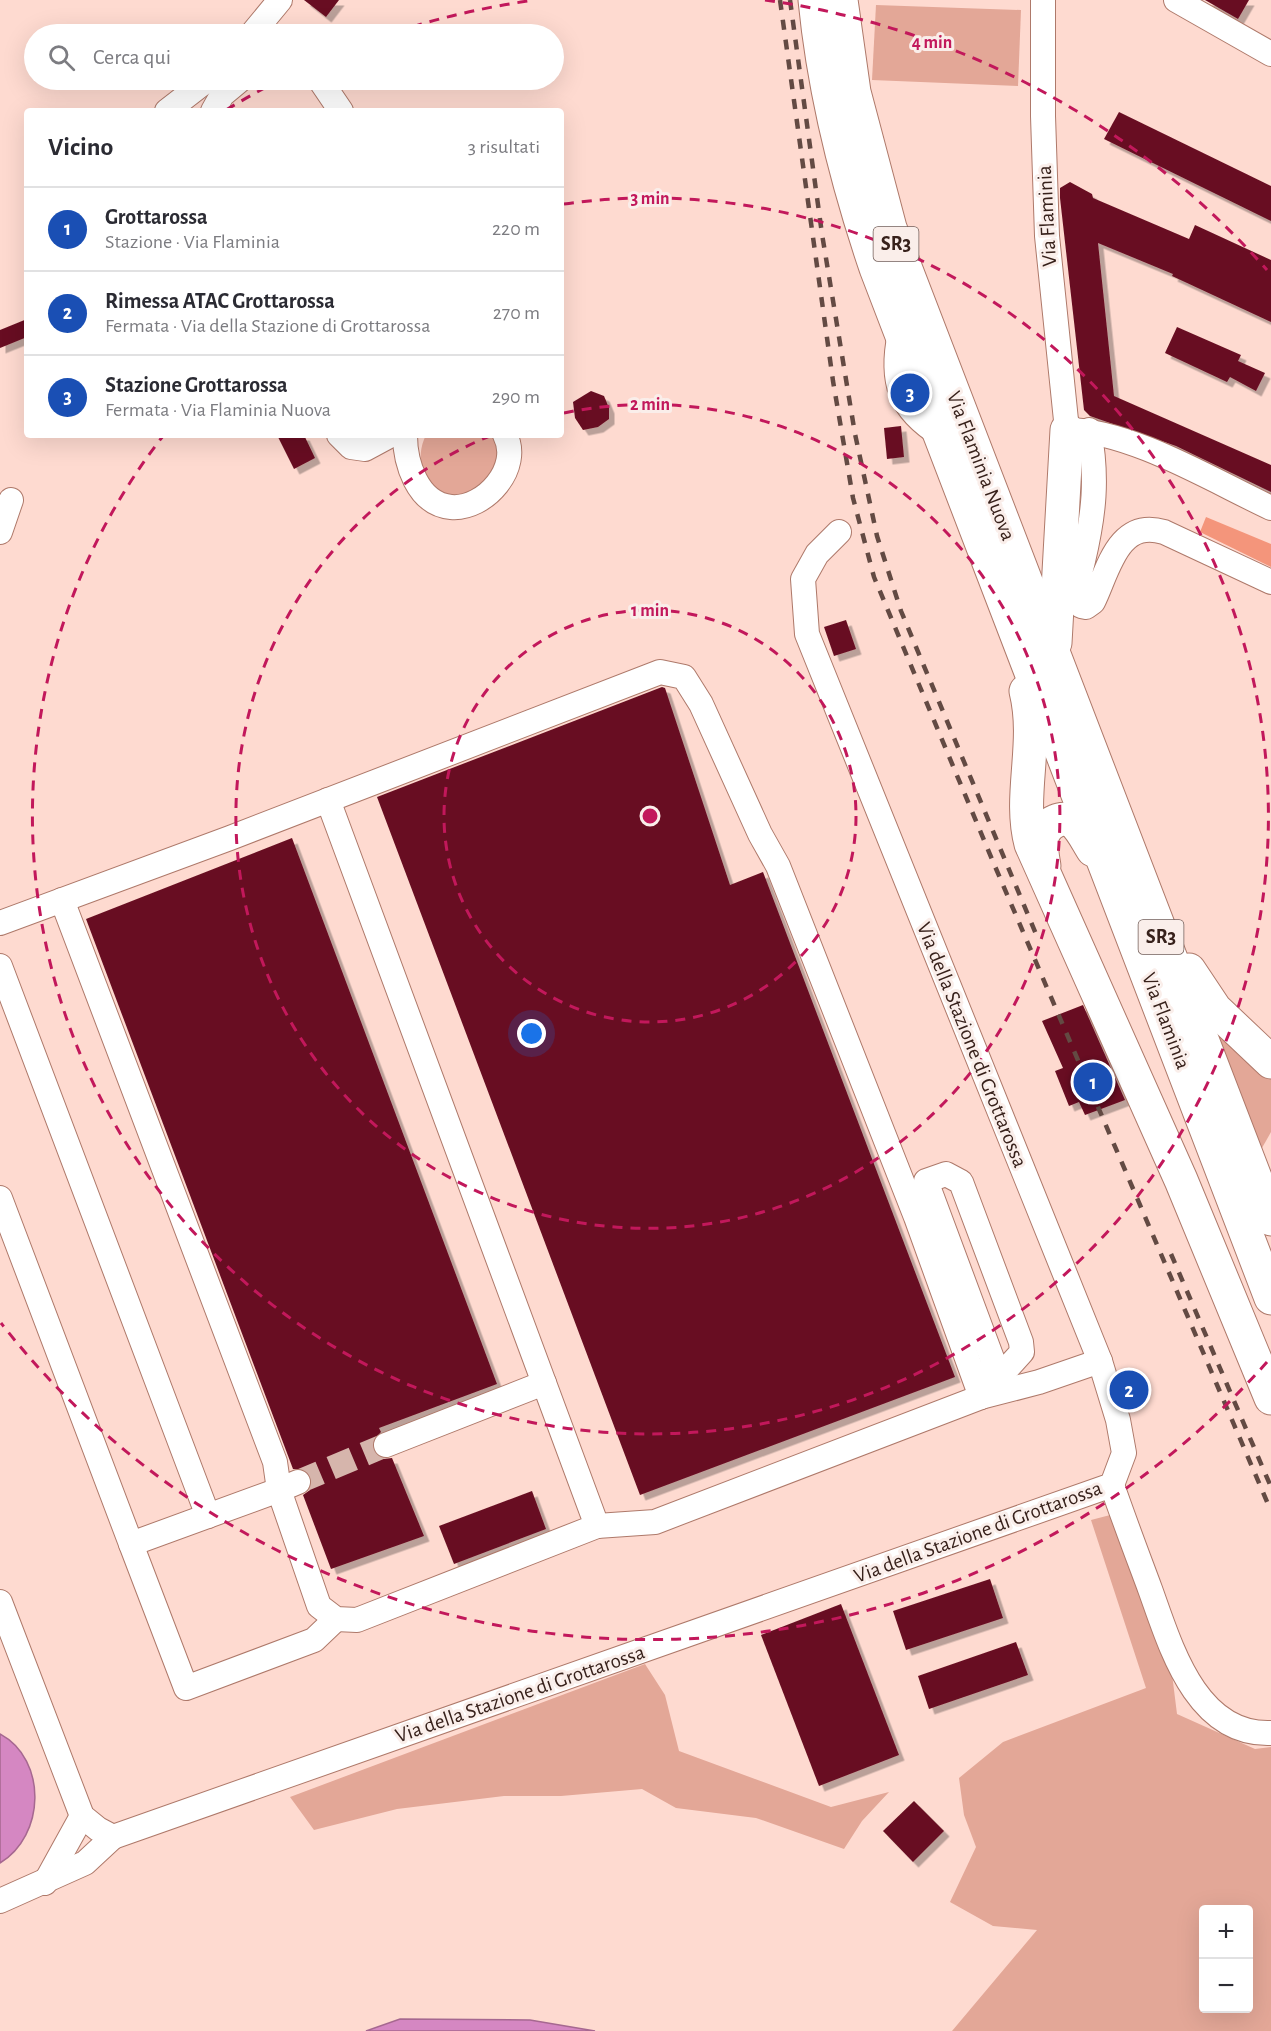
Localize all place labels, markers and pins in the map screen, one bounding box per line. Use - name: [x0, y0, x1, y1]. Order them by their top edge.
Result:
- pin: 3: [890, 370, 930, 416]
- centre of rings: [640, 806, 660, 826]
- pin: 1: [1074, 1060, 1112, 1104]
- pin: 2: [1110, 1368, 1148, 1412]

